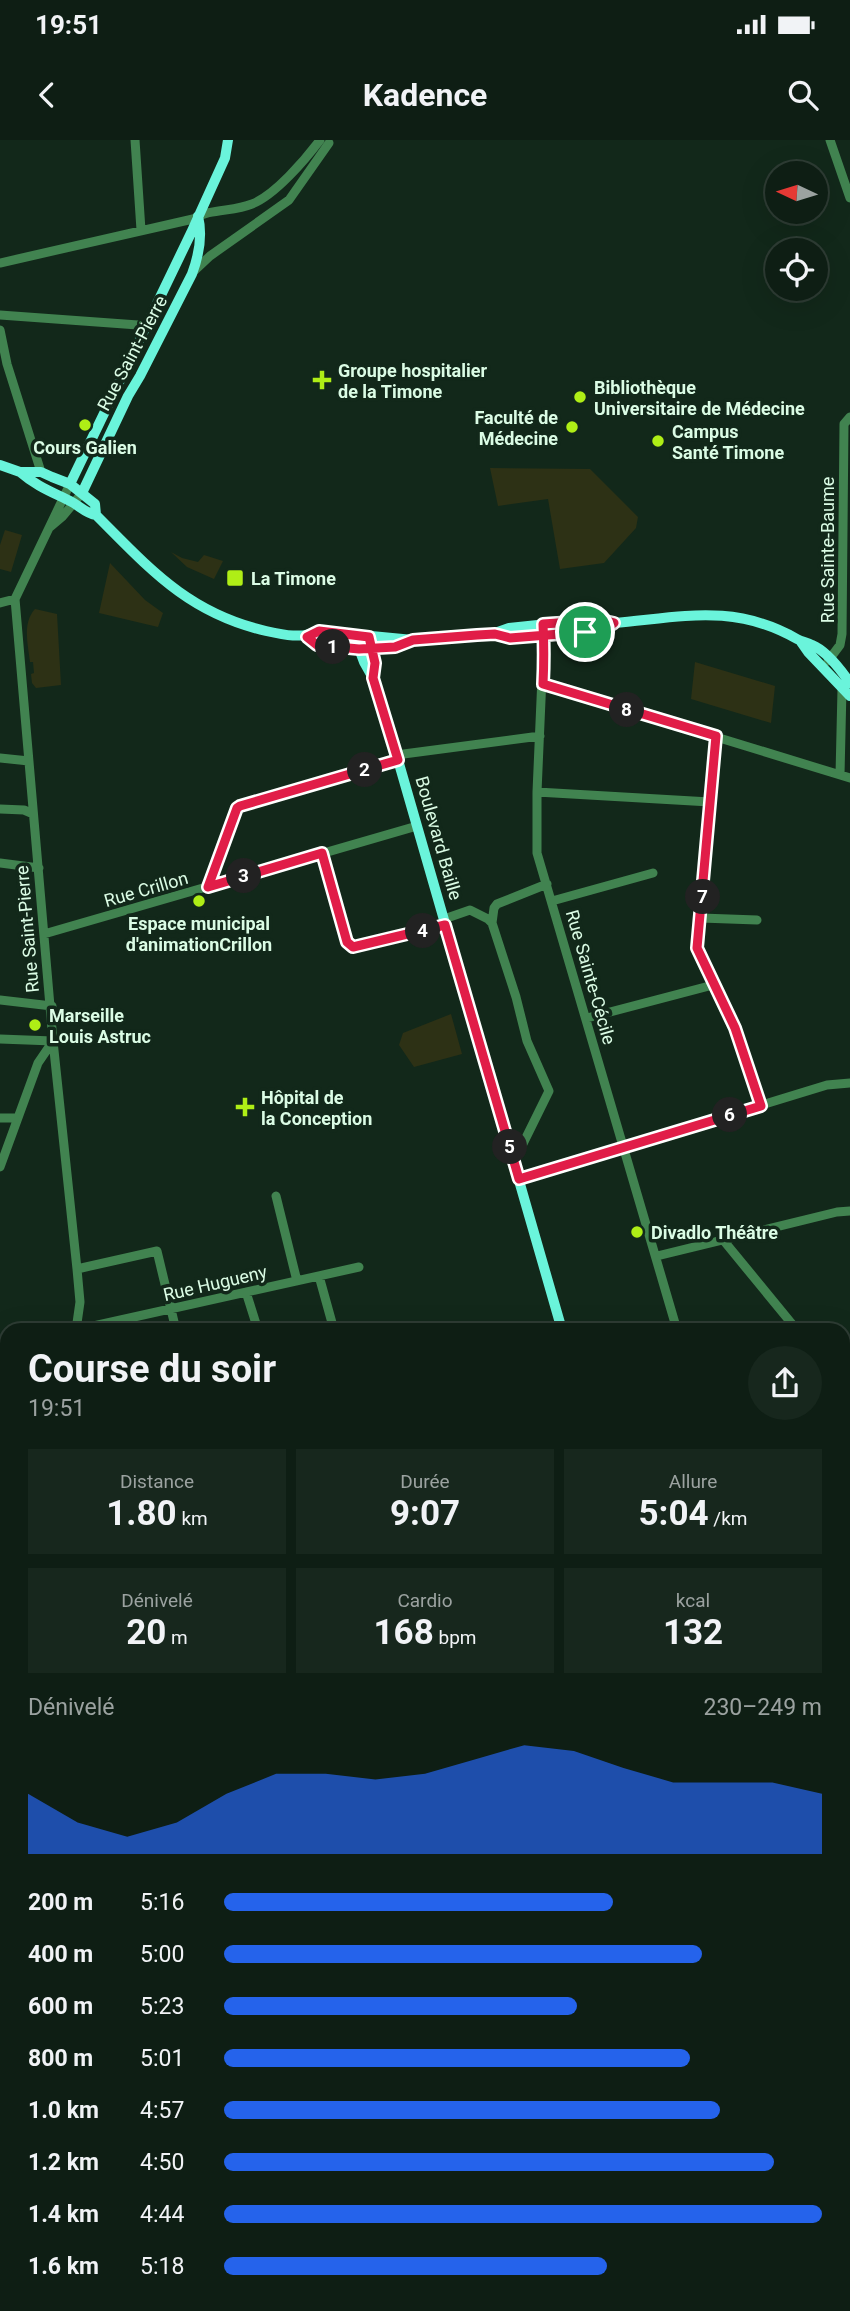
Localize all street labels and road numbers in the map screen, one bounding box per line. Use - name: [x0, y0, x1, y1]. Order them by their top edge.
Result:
- street label: Rue Saint-Pierre: [93, 292, 171, 414]
- street label: Rue Sainte-Baume: [817, 477, 838, 623]
- street label: Boulevard Baille: [411, 774, 467, 902]
- street label: Rue Saint-Pierre: [11, 865, 43, 993]
- street label: Rue Crillon: [102, 867, 190, 911]
- street label: Rue Sainte-Cécile: [562, 907, 620, 1047]
- street label: Rue Hugueny: [161, 1261, 269, 1305]

